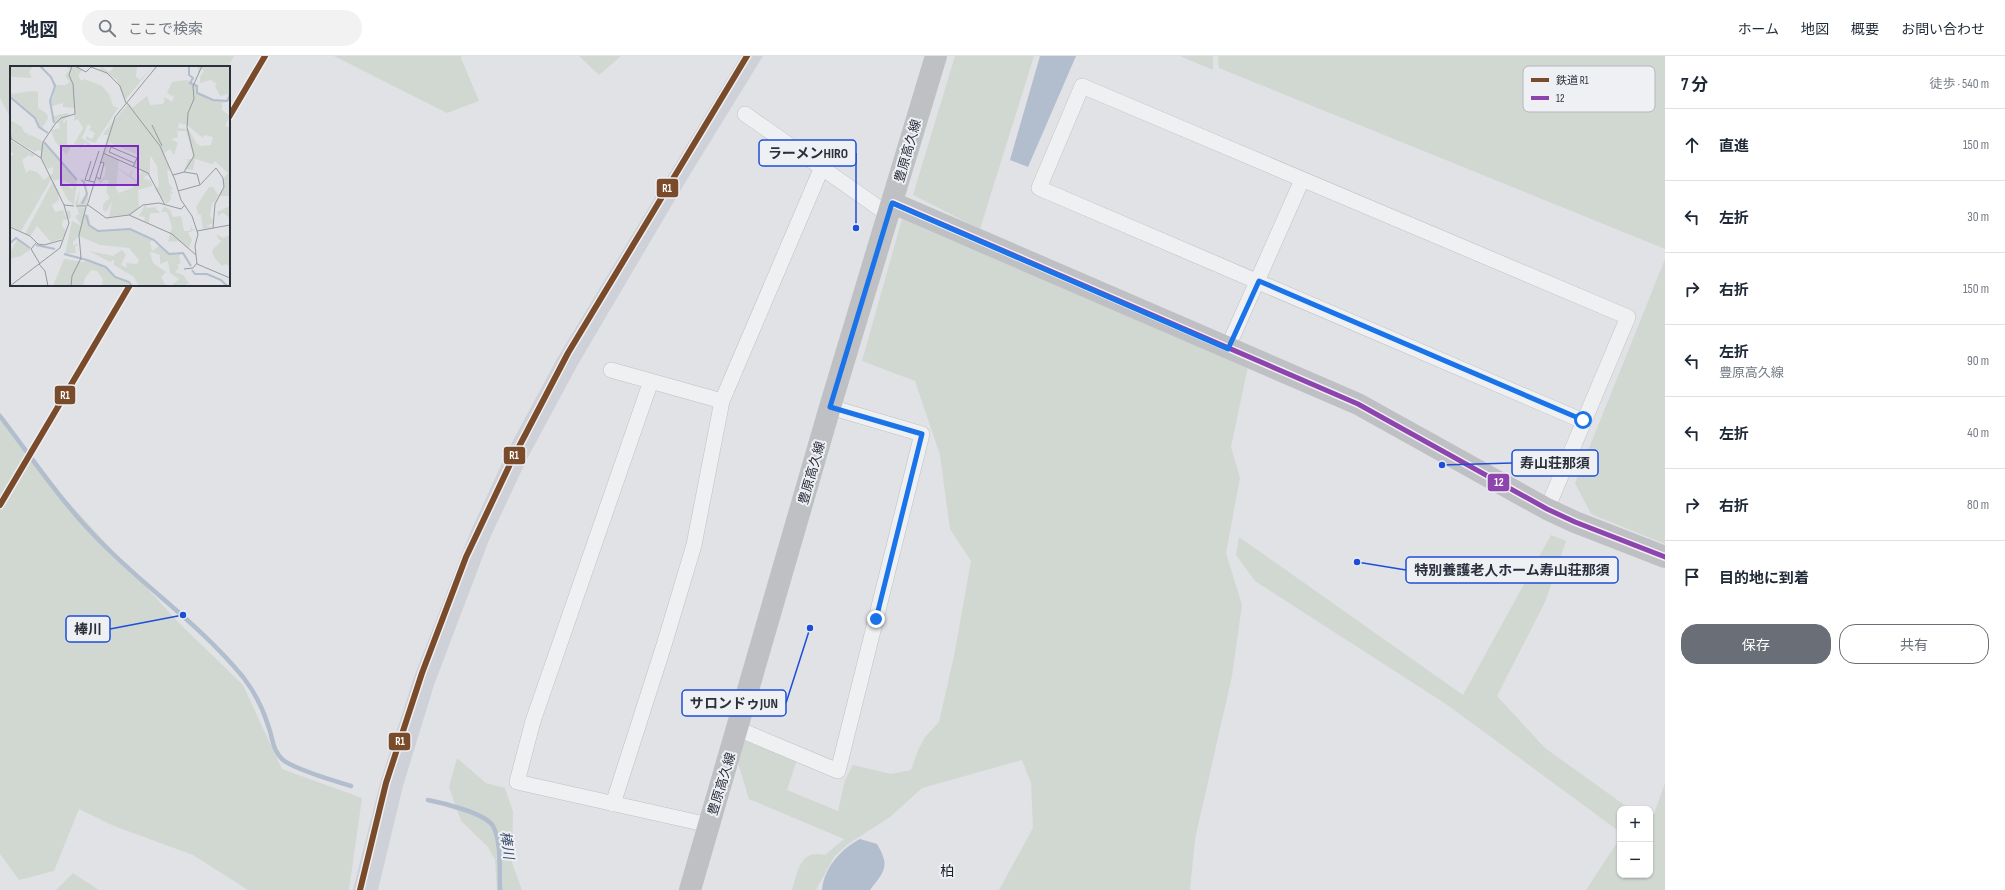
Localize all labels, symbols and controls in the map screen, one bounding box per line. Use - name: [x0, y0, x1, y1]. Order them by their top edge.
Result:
- search box: [82, 10, 362, 46]
- icon: search: [96, 17, 118, 39]
- text: 地図: [20, 19, 58, 42]
- text: ここで検索: [128, 20, 203, 39]
- text: ホーム: [1737, 21, 1779, 38]
- text: 地図: [1801, 21, 1829, 38]
- text: 概要: [1851, 21, 1879, 38]
- text: お問い合わせ: [1901, 21, 1985, 38]
- inset map: [10, 66, 230, 286]
- legend: [1523, 66, 1655, 112]
- text: 鉄道 R1: [1556, 74, 1589, 87]
- text: 7 分: [1681, 75, 1708, 95]
- text: 徒歩 · 540 m: [1929, 76, 1989, 92]
- text: 12: [1556, 92, 1565, 105]
- street label: 豊原高久線: [891, 118, 925, 184]
- icon: ahead: [1681, 134, 1703, 156]
- text: 直進: [1719, 137, 1749, 156]
- text: 150 m: [1963, 137, 1989, 153]
- callout: ラーメンHIRO: [759, 140, 856, 166]
- text: ラーメンHIRO: [768, 145, 848, 162]
- line badge: R1: [656, 178, 679, 198]
- text: R1: [662, 182, 673, 195]
- icon: left: [1681, 206, 1703, 228]
- text: 左折: [1719, 209, 1749, 228]
- text: 30 m: [1967, 209, 1989, 225]
- icon: right: [1681, 278, 1703, 300]
- text: 右折: [1719, 281, 1749, 300]
- text: 150 m: [1963, 281, 1989, 297]
- text: 左折: [1719, 343, 1749, 362]
- icon: left: [1681, 350, 1703, 372]
- text: 90 m: [1967, 353, 1989, 369]
- text: 豊原高久線: [1719, 365, 1784, 381]
- line badge: R1: [54, 385, 76, 405]
- text: R1: [60, 389, 71, 402]
- route start: [1574, 411, 1592, 429]
- icon: left: [1681, 422, 1703, 444]
- text: 左折: [1719, 425, 1749, 444]
- text: 40 m: [1967, 425, 1989, 441]
- street label: 豊原高久線: [795, 440, 829, 506]
- line badge: R1: [503, 446, 526, 465]
- text: R1: [509, 449, 520, 462]
- callout: 寿山荘那須: [1512, 450, 1598, 476]
- text: 寿山荘那須: [1520, 455, 1590, 472]
- line badge: 12: [1487, 473, 1510, 492]
- text: 12: [1494, 476, 1504, 489]
- icon: right: [1681, 494, 1703, 516]
- text: 右折: [1719, 497, 1749, 516]
- text: 80 m: [1967, 497, 1989, 513]
- callout: 特別養護老人ホーム寿山荘那須: [1406, 557, 1618, 583]
- text: 特別養護老人ホーム寿山荘那須: [1414, 562, 1610, 579]
- icon: arrive: [1681, 566, 1703, 588]
- text: 目的地に到着: [1719, 569, 1809, 588]
- route end: [867, 610, 885, 628]
- callout: 棒川: [66, 616, 110, 642]
- text: 棒川: [74, 621, 102, 638]
- button: 保存: [1681, 624, 1831, 664]
- button: 共有: [1839, 624, 1989, 664]
- callout: サロンドゥJUN: [682, 690, 786, 716]
- text: サロンドゥJUN: [690, 695, 778, 712]
- line badge: R1: [388, 732, 411, 751]
- text: R1: [395, 735, 406, 748]
- street label: 豊原高久線: [705, 751, 739, 817]
- map controls: [1617, 806, 1653, 878]
- button: +: [1617, 806, 1653, 842]
- water label: 棒川: [497, 830, 518, 862]
- button: −: [1617, 842, 1653, 878]
- district label: 柏: [940, 863, 954, 880]

